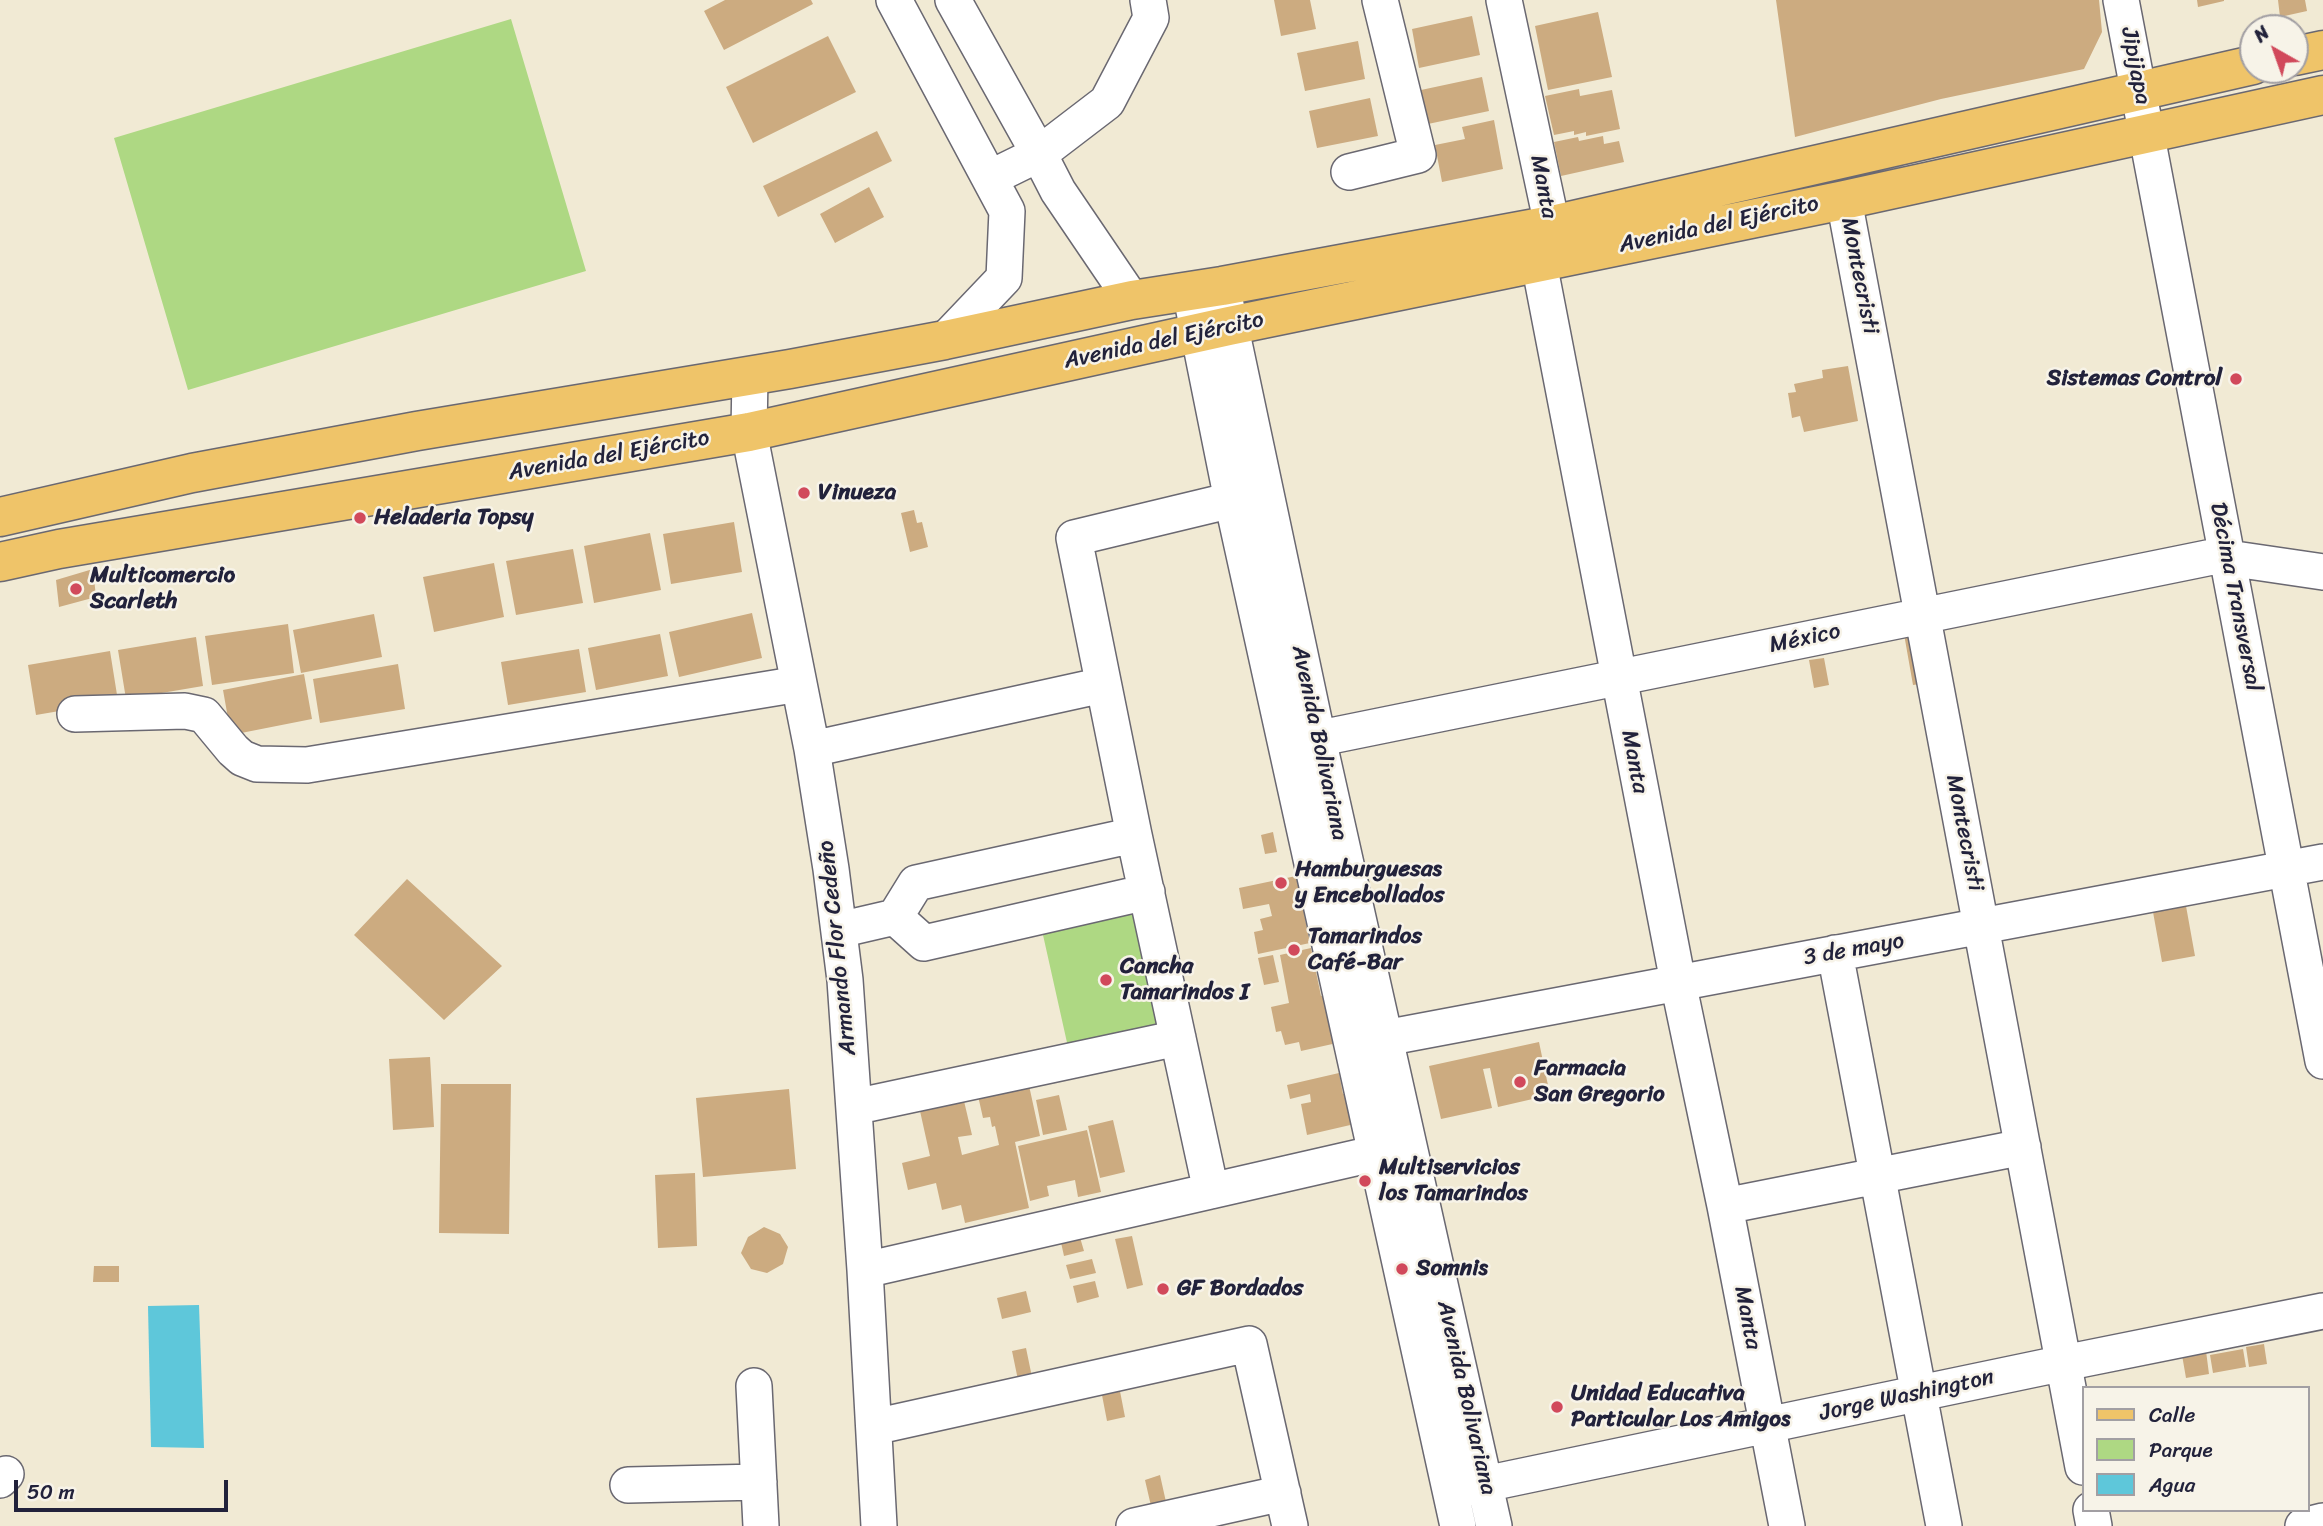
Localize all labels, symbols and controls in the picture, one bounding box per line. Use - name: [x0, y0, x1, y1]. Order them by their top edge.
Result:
- north arrow: [2239, 14, 2309, 84]
- text: N: [2246, 17, 2277, 51]
- street label: Jipijapa: [2114, 25, 2156, 107]
- street label: Manta: [1523, 153, 1563, 221]
- street label: Avenida del Ejército: [1617, 190, 1821, 260]
- street label: Montecristi: [1834, 215, 1884, 337]
- street label: Avenida del Ejército: [1062, 306, 1266, 376]
- place label: Sistemas Control: [2047, 365, 2222, 393]
- marker: Sistemas Control: [2228, 371, 2244, 387]
- street label: Avenida del Ejército: [506, 425, 712, 487]
- place label: Vinueza: [818, 479, 896, 507]
- marker: Vinueza: [796, 485, 812, 501]
- street label: Décima Transversal: [2203, 500, 2267, 694]
- place label: Heladeria Topsy: [374, 504, 534, 532]
- marker: Heladeria Topsy: [352, 510, 368, 526]
- place label: Multicomercio Scarleth: [90, 562, 235, 616]
- marker: Multicomercio Scarleth: [68, 581, 84, 597]
- street label: México: [1767, 618, 1843, 660]
- street label: Avenida Bolivariana: [1285, 643, 1353, 843]
- street label: Manta: [1614, 728, 1654, 796]
- street label: Montecristi: [1939, 772, 1989, 894]
- street label: Armando Flor Cedeño: [813, 839, 863, 1057]
- place label: Hamburguesas y Encebollados: [1295, 856, 1444, 910]
- marker: Hamburguesas y Encebollados: [1273, 875, 1289, 891]
- place label: Tamarindos Café-Bar: [1308, 923, 1422, 977]
- street label: 3 de mayo: [1802, 928, 1906, 972]
- marker: Tamarindos Café-Bar: [1286, 942, 1302, 958]
- place label: Cancha Tamarindos I: [1120, 953, 1249, 1007]
- marker: Cancha Tamarindos I: [1098, 972, 1114, 988]
- place label: Farmacia San Gregorio: [1534, 1055, 1665, 1109]
- marker: Farmacia San Gregorio: [1512, 1074, 1528, 1090]
- place label: Multiservicios los Tamarindos: [1379, 1154, 1528, 1208]
- marker: Multiservicios los Tamarindos: [1357, 1173, 1373, 1189]
- place label: Somnis: [1416, 1255, 1488, 1283]
- marker: Somnis: [1394, 1261, 1410, 1277]
- place label: GF Bordados: [1177, 1275, 1303, 1303]
- marker: GF Bordados: [1155, 1281, 1171, 1297]
- street label: Manta: [1727, 1284, 1767, 1352]
- street label: Avenida Bolivariana: [1430, 1298, 1502, 1498]
- street label: Jorge Washington: [1817, 1364, 1997, 1428]
- place label: Unidad Educativa Particular Los Amigos: [1571, 1380, 1790, 1434]
- legend: [2082, 1386, 2309, 1512]
- text: Calle: [2149, 1396, 2195, 1434]
- marker: Unidad Educativa Particular Los Amigos: [1549, 1399, 1565, 1415]
- text: Parque: [2149, 1431, 2213, 1469]
- scale bar: [18, 1466, 231, 1510]
- text: Agua: [2149, 1466, 2195, 1504]
- text: 50 m: [27, 1473, 75, 1511]

